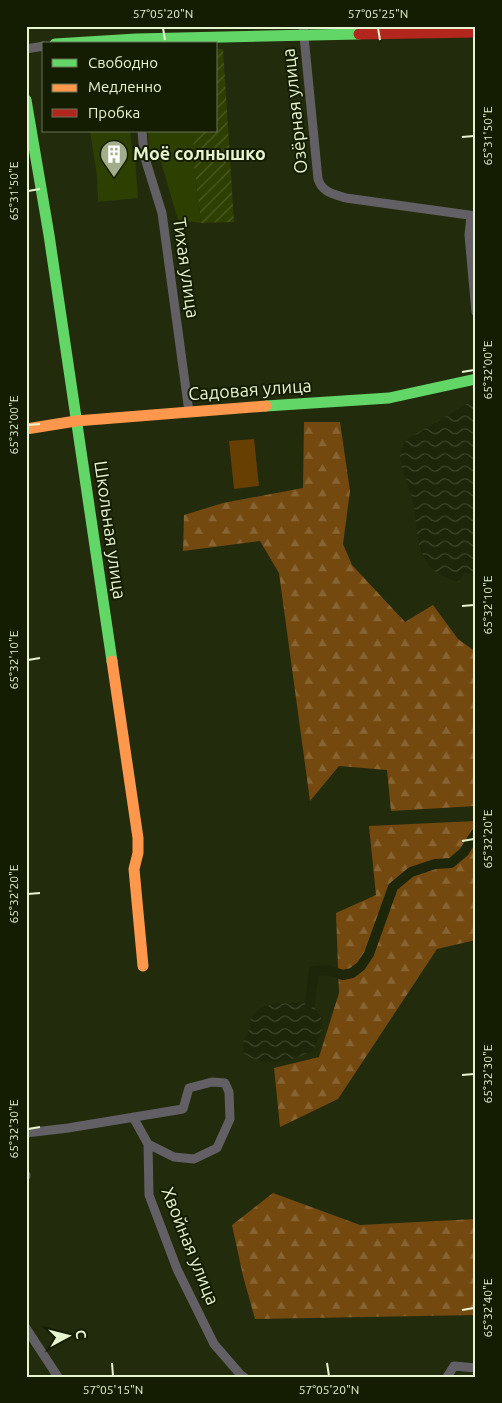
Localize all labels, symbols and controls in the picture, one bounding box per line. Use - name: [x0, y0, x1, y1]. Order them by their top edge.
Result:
- text: 57°05'20"N: [133, 7, 193, 20]
- text: 57°05'25"N: [348, 7, 408, 20]
- legend: [42, 42, 218, 132]
- street label: Озёрная улица: [277, 47, 311, 175]
- text: Свободно: [88, 54, 158, 71]
- text: Медленно: [88, 78, 162, 95]
- text: Пробка: [88, 104, 140, 121]
- text: 65°31'50"E: [481, 106, 494, 165]
- building icon: Моё солнышко: [99, 139, 129, 178]
- place label: Моё солнышко: [133, 143, 266, 163]
- text: 65°31'50"E: [7, 161, 20, 220]
- street label: Тихая улица: [170, 216, 204, 319]
- text: 65°32'00"E: [481, 340, 494, 399]
- street label: Садовая улица: [188, 375, 312, 403]
- text: 65°32'00"E: [7, 395, 20, 454]
- street label: Школьная улица: [91, 459, 131, 600]
- text: 65°32'10"E: [481, 575, 494, 634]
- text: 65°32'10"E: [7, 630, 20, 689]
- text: 65°32'20"E: [481, 809, 494, 868]
- text: 65°32'20"E: [7, 864, 20, 923]
- text: 65°32'30"E: [481, 1044, 494, 1103]
- text: 65°32'30"E: [7, 1099, 20, 1158]
- street label: Хвойная улица: [158, 1184, 224, 1307]
- text: 65°32'40"E: [481, 1278, 494, 1337]
- north arrow: [42, 1310, 92, 1360]
- text: С: [72, 1329, 89, 1340]
- text: 57°05'15"N: [83, 1383, 143, 1396]
- text: 57°05'20"N: [299, 1383, 359, 1396]

